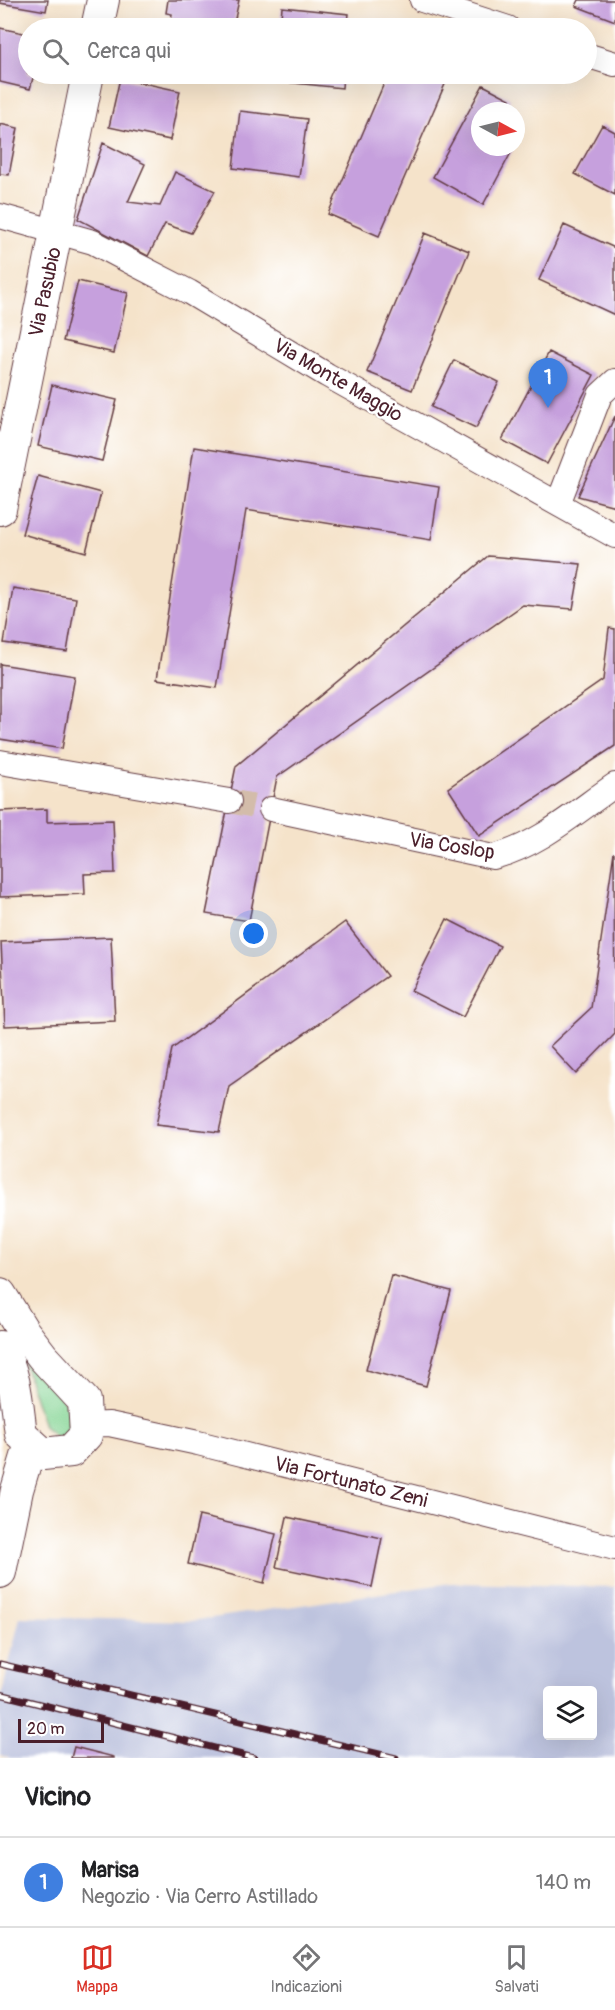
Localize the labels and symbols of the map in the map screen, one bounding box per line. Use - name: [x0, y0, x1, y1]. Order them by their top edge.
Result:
- north arrow: [471, 102, 525, 156]
- street label: Via Pasubio: [23, 244, 67, 339]
- street label: Via Monte Maggio: [269, 333, 408, 427]
- pin: 1: [528, 358, 568, 408]
- street label: Via Coslop: [407, 827, 497, 865]
- your location: [239, 919, 268, 948]
- street label: Via Fortunato Zeni: [272, 1451, 430, 1513]
- scale bar: [18, 1716, 104, 1744]

